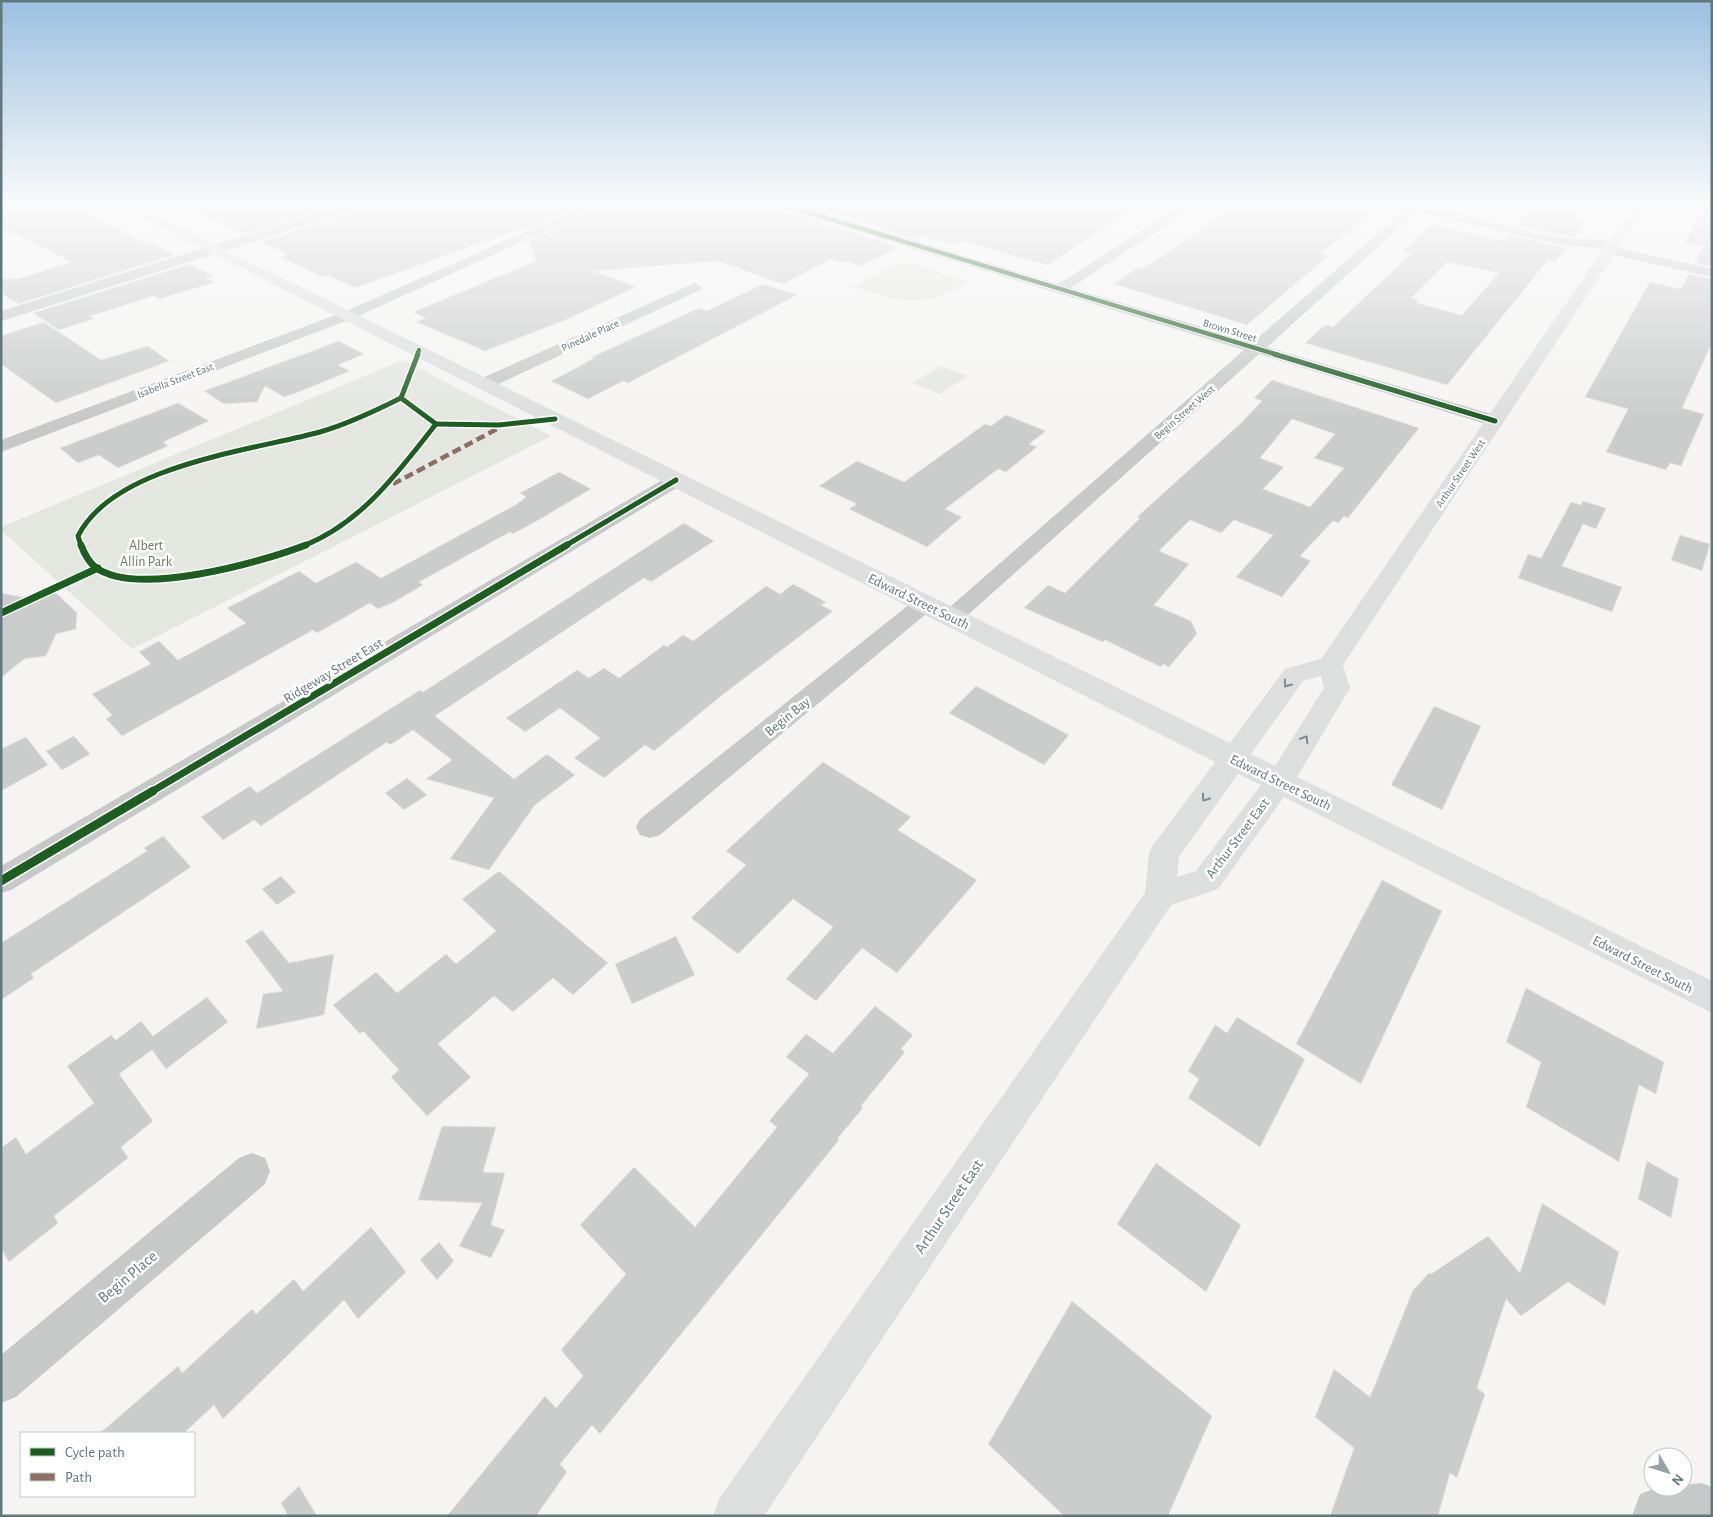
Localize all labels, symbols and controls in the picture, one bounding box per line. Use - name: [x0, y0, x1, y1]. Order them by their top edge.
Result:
- street label: Pinedale Place: [560, 317, 621, 354]
- street label: Brown Street: [1202, 317, 1258, 344]
- street label: Isabella Street East: [136, 361, 215, 400]
- street label: Begin Street West: [1152, 383, 1217, 441]
- street label: Arthur Street West: [1434, 437, 1487, 509]
- park label: Albert Allin Park: [120, 539, 173, 569]
- street label: Edward Street South: [866, 571, 971, 632]
- street label: Ridgeway Street East: [281, 635, 386, 706]
- one-way arrow: [1284, 678, 1293, 688]
- street label: Begin Bay: [763, 695, 813, 739]
- one-way arrow: [1299, 736, 1309, 745]
- street label: Edward Street South: [1228, 752, 1333, 813]
- one-way arrow: [1201, 792, 1211, 801]
- street label: Arthur Street East: [1203, 796, 1273, 881]
- street label: Edward Street South: [1590, 934, 1695, 996]
- street label: Arthur Street East: [912, 1157, 986, 1256]
- street label: Begin Place: [95, 1248, 160, 1306]
- legend: [20, 1432, 195, 1497]
- text: Cycle path: [65, 1445, 125, 1460]
- north arrow: [1643, 1447, 1693, 1497]
- text: Path: [65, 1470, 92, 1485]
- text: N: [1669, 1471, 1686, 1488]

